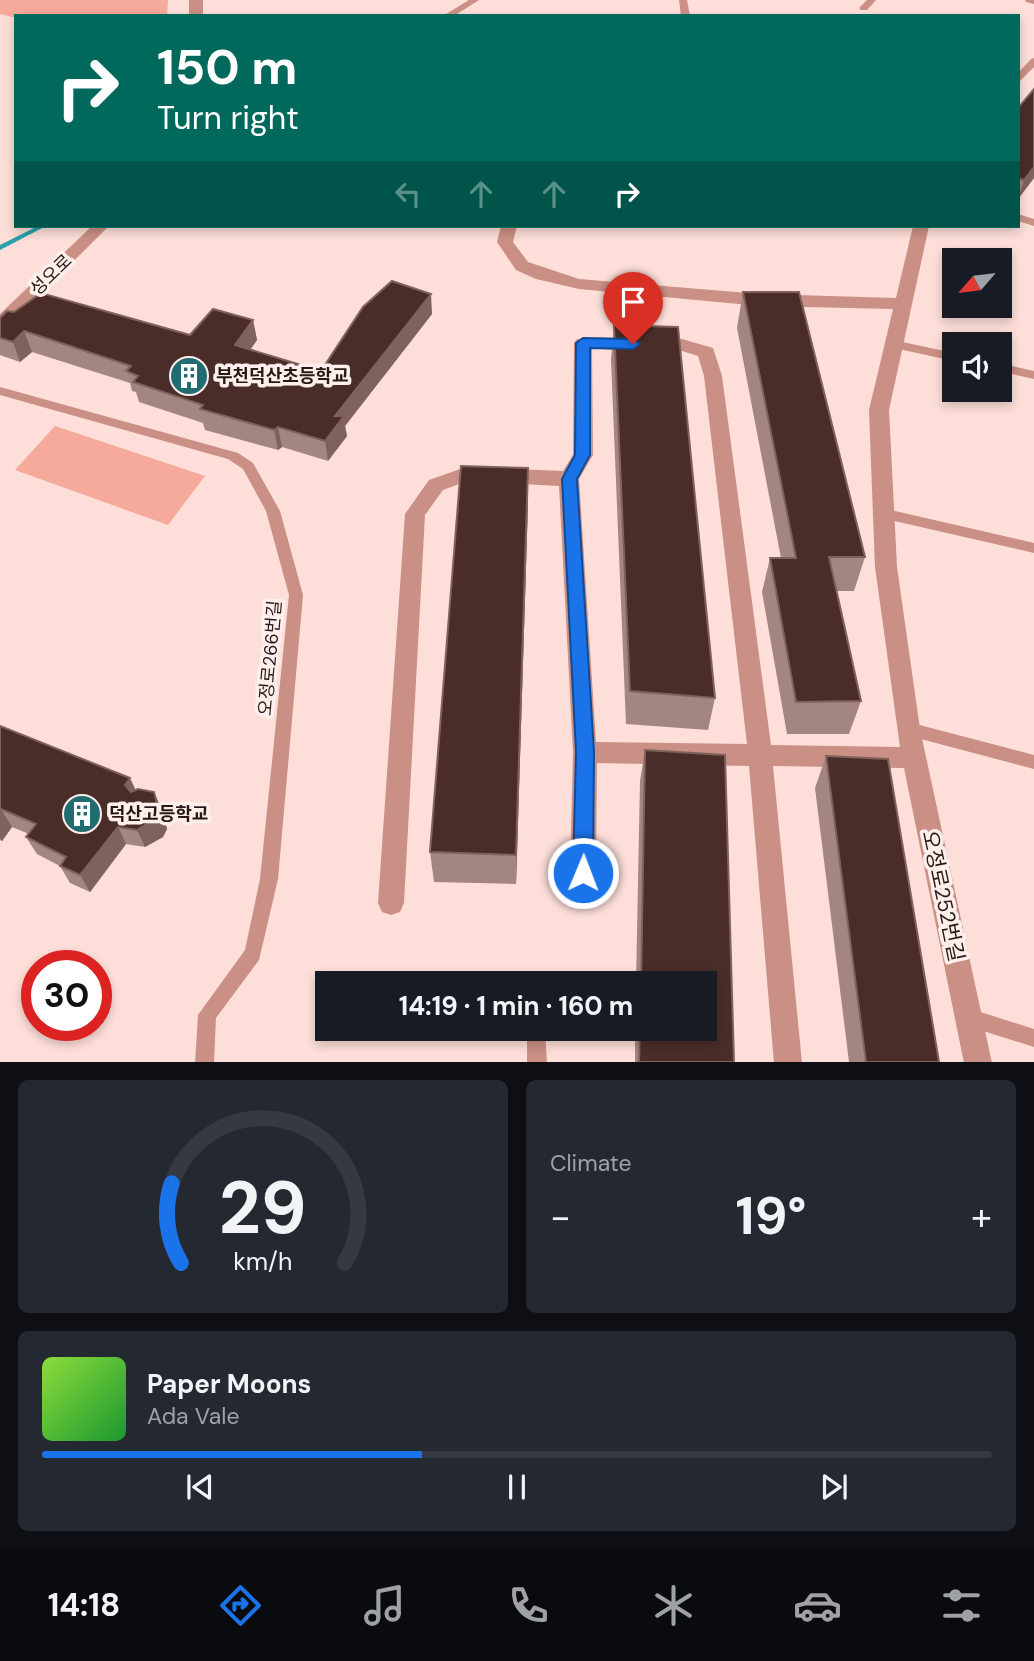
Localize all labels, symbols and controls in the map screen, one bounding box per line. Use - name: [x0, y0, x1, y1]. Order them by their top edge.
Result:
- text: 150 m: [157, 35, 297, 99]
- icon: right: [42, 42, 133, 133]
- text: Turn right: [157, 97, 299, 139]
- icon: left: [389, 175, 427, 213]
- icon: ahead: [462, 175, 500, 213]
- icon: ahead: [535, 175, 573, 213]
- icon: right: [608, 175, 646, 213]
- north arrow: [942, 248, 1012, 318]
- map controls: [942, 248, 1012, 402]
- street label: 성오로: [25, 249, 77, 301]
- pin: [603, 272, 663, 344]
- icon: arrive: [614, 283, 652, 321]
- button: sound: [942, 332, 1012, 402]
- building icon: 부천덕산초등학교: [168, 355, 210, 397]
- place label: 부천덕산초등학교: [216, 364, 348, 388]
- street label: 오정로266번길: [253, 599, 287, 717]
- building icon: 덕산고등학교: [61, 793, 103, 835]
- place label: 덕산고등학교: [109, 802, 208, 826]
- street label: 오정로252번길: [915, 828, 971, 964]
- position arrow: [546, 836, 620, 910]
- speed limit sign: 30: [21, 950, 112, 1041]
- text: 14:19 · 1 min · 160 m: [399, 989, 633, 1023]
- text: Climate: [550, 1148, 632, 1178]
- text: 29: [219, 1161, 307, 1256]
- text: 19°: [736, 1182, 806, 1250]
- text: −: [550, 1192, 571, 1242]
- text: +: [971, 1192, 992, 1242]
- text: km/h: [233, 1244, 293, 1277]
- text: Paper Moons: [147, 1367, 311, 1401]
- text: Ada Vale: [147, 1401, 240, 1431]
- icon: previous: [181, 1468, 219, 1506]
- icon: pause: [498, 1468, 536, 1506]
- icon: next: [815, 1468, 853, 1506]
- icon: directions: [216, 1581, 265, 1630]
- icon: music: [360, 1581, 409, 1630]
- icon: phone: [504, 1581, 553, 1630]
- icon: climate: [649, 1581, 698, 1630]
- icon: car: [793, 1581, 842, 1630]
- icon: filters: [937, 1581, 986, 1630]
- text: 14:18: [48, 1584, 120, 1626]

